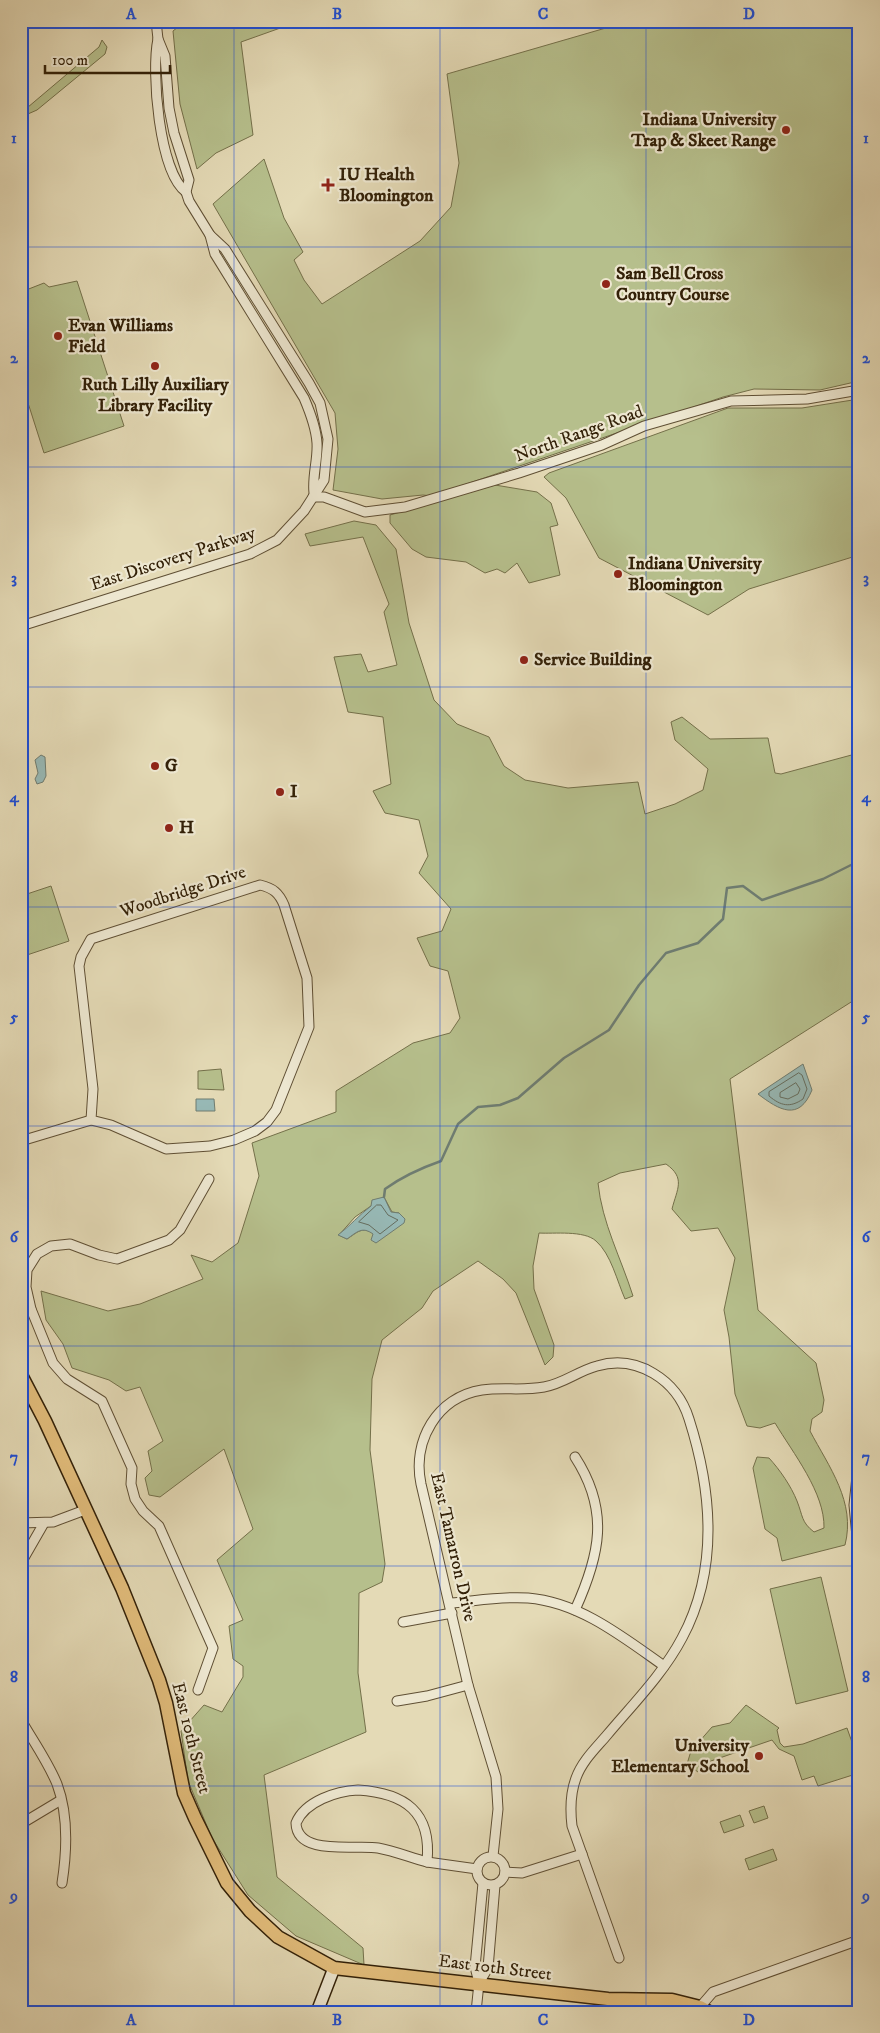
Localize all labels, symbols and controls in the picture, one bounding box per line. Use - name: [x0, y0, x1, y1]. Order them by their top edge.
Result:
- text: A: [125, 4, 137, 24]
- text: B: [332, 4, 342, 24]
- text: C: [538, 4, 548, 24]
- text: D: [743, 4, 755, 24]
- scale bar: [45, 42, 170, 74]
- text: 100 m: [52, 51, 88, 70]
- place label: Indiana University Trap & Skeet Range: [630, 109, 777, 152]
- marker: Indiana University Trap & Skeet Range: [780, 124, 792, 136]
- text: 1: [11, 128, 17, 148]
- text: 1: [863, 128, 869, 148]
- place label: IU Health Bloomington: [339, 164, 434, 207]
- marker: IU Health Bloomington: [321, 178, 335, 192]
- place label: Sam Bell Cross Country Course: [616, 263, 730, 306]
- marker: Sam Bell Cross Country Course: [600, 278, 612, 290]
- place label: Evan Williams Field: [68, 315, 173, 358]
- marker: Evan Williams Field: [52, 330, 64, 342]
- text: 2: [10, 348, 19, 368]
- text: 2: [862, 348, 871, 368]
- marker: Ruth Lilly Auxiliary Library Facility: [149, 360, 161, 372]
- place label: Ruth Lilly Auxiliary Library Facility: [82, 374, 229, 417]
- street label: North Range Road: [512, 401, 646, 467]
- street label: East Discovery Parkway: [88, 522, 259, 596]
- place label: Indiana University Bloomington: [628, 553, 762, 596]
- text: 3: [11, 568, 17, 588]
- marker: Indiana University Bloomington: [612, 568, 624, 580]
- text: 3: [863, 568, 869, 588]
- place label: Service Building: [534, 649, 653, 671]
- marker: Service Building: [518, 654, 530, 666]
- place label: G: [165, 755, 178, 777]
- marker: G: [149, 760, 161, 772]
- place label: I: [290, 781, 298, 803]
- marker: I: [274, 786, 286, 798]
- text: 4: [8, 787, 19, 807]
- text: 4: [860, 787, 871, 807]
- place label: H: [179, 817, 194, 839]
- marker: H: [163, 822, 175, 834]
- street label: Woodbridge Drive: [116, 861, 249, 923]
- text: 5: [9, 1007, 18, 1027]
- text: 5: [861, 1007, 870, 1027]
- text: 6: [10, 1227, 20, 1247]
- text: 6: [862, 1227, 872, 1247]
- text: 7: [10, 1447, 18, 1467]
- text: 7: [862, 1447, 870, 1467]
- street label: East Tamarron Drive: [425, 1470, 481, 1624]
- text: 8: [10, 1667, 18, 1687]
- text: 8: [862, 1667, 870, 1687]
- street label: East 10th Street: [167, 1680, 216, 1796]
- place label: University Elementary School: [611, 1735, 750, 1778]
- marker: University Elementary School: [753, 1750, 765, 1762]
- text: 9: [9, 1886, 18, 1906]
- text: 9: [861, 1886, 870, 1906]
- street label: East 10th Street: [437, 1950, 553, 1986]
- text: A: [125, 2010, 137, 2030]
- text: B: [332, 2010, 342, 2030]
- text: C: [538, 2010, 548, 2030]
- text: D: [743, 2010, 755, 2030]

